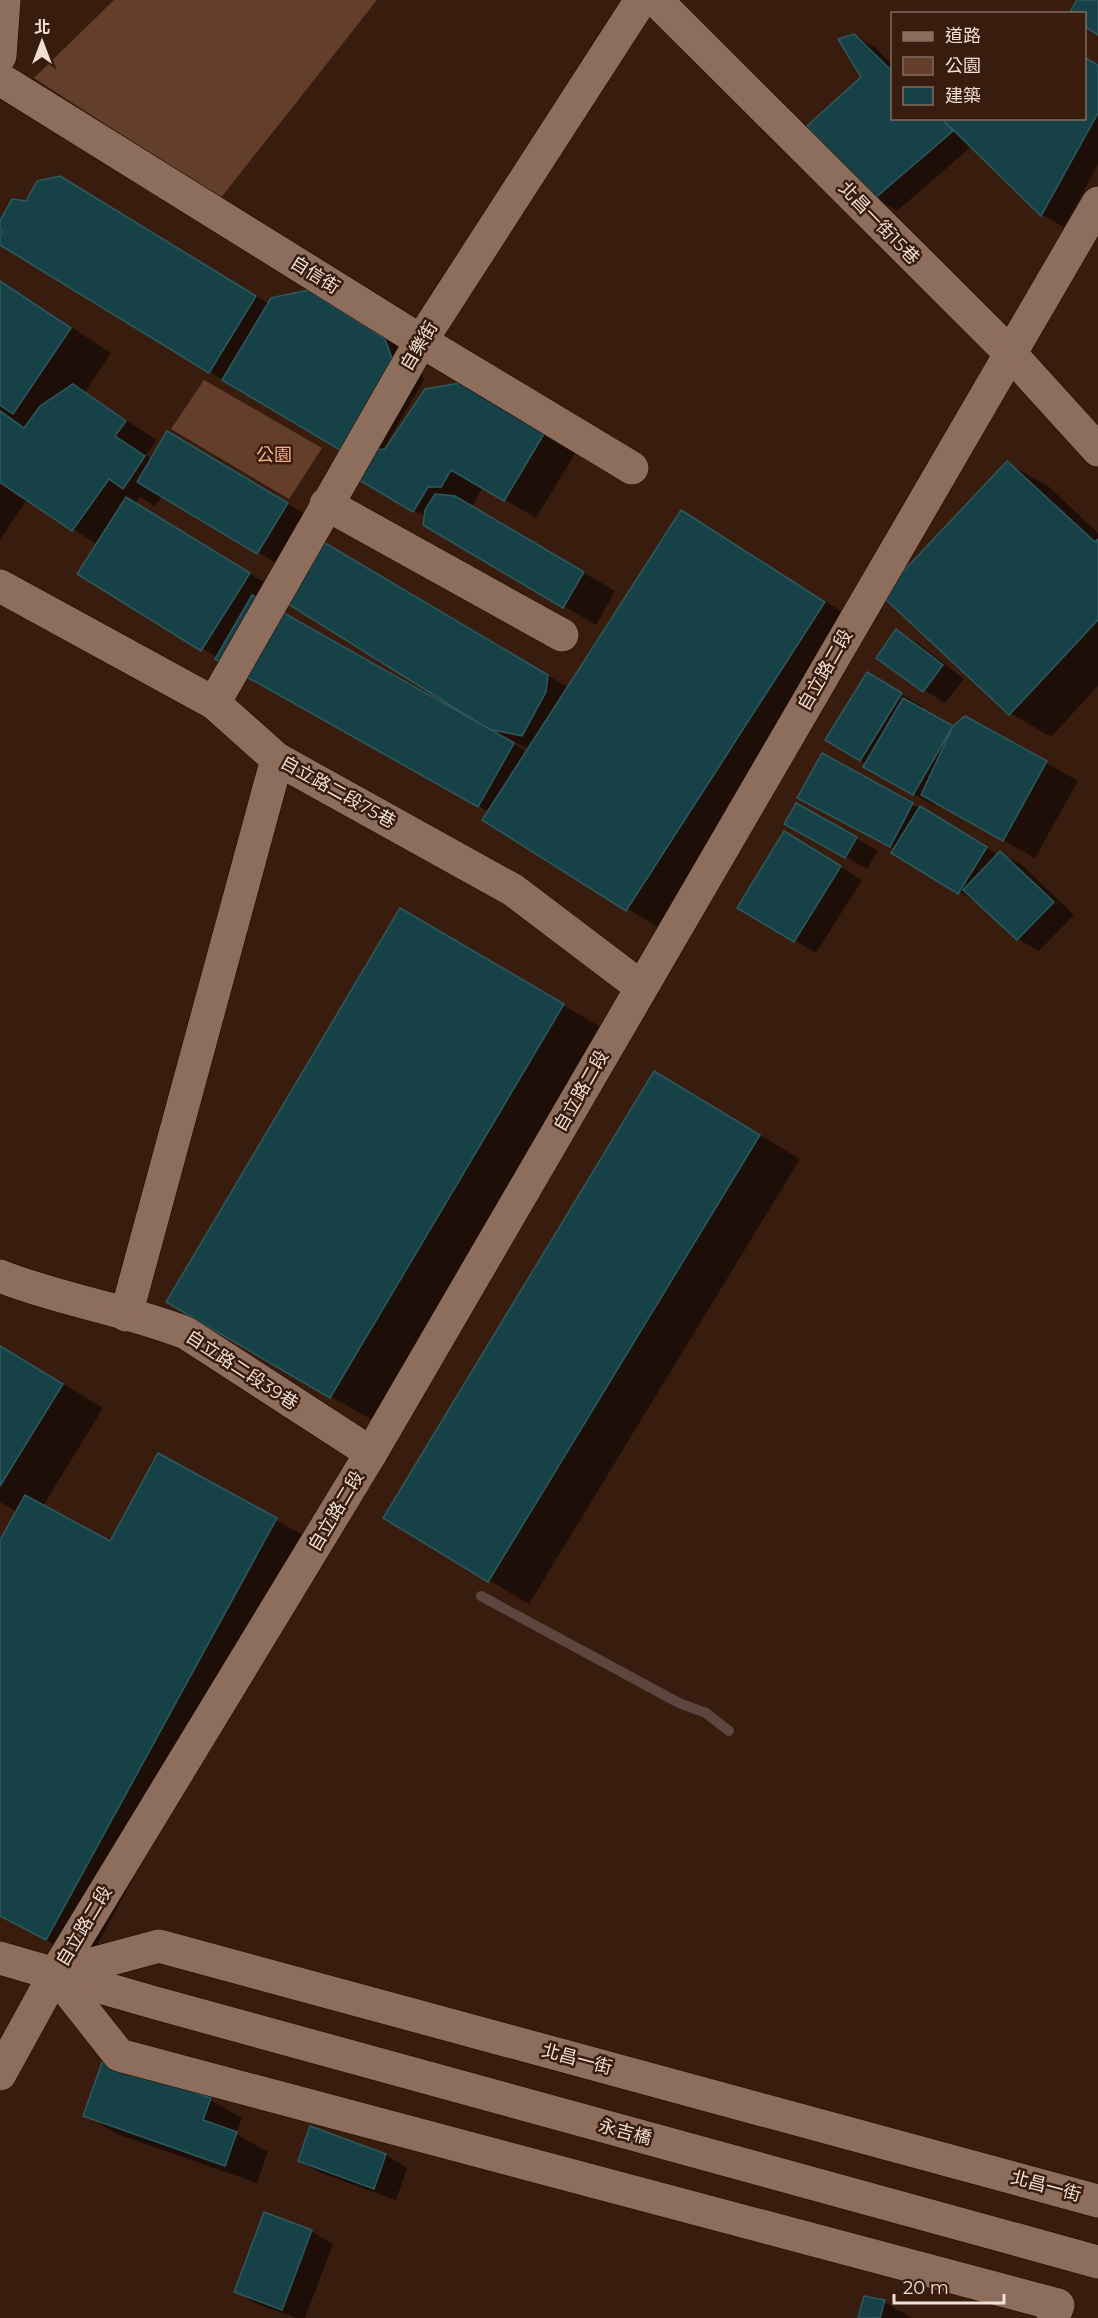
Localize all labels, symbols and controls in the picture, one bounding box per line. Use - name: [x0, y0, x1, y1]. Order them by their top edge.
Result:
- north arrow: [12, 12, 72, 72]
- legend: [891, 12, 1086, 120]
- text: 北: [34, 18, 50, 37]
- text: 道路: [945, 25, 981, 47]
- text: 公園: [945, 55, 981, 77]
- text: 建築: [945, 85, 981, 107]
- street label: 北昌一街15巷: [834, 177, 924, 269]
- street label: 自信街: [286, 251, 344, 299]
- street label: 自樂街: [396, 317, 442, 375]
- park label: 公園: [256, 444, 292, 466]
- street label: 自立路二段: [793, 626, 857, 714]
- street label: 自立路二段75巷: [276, 751, 400, 833]
- street label: 自立路二段: [549, 1047, 613, 1135]
- street label: 自立路二段39巷: [182, 1326, 302, 1414]
- street label: 自立路二段: [303, 1467, 369, 1555]
- street label: 自立路二段: [51, 1882, 117, 1970]
- street label: 北昌一街: [539, 2039, 615, 2079]
- street label: 永吉橋: [596, 2114, 654, 2150]
- street label: 北昌一街: [1008, 2166, 1084, 2206]
- scale bar: [894, 2267, 1004, 2305]
- text: 20 m: [903, 2277, 949, 2299]

